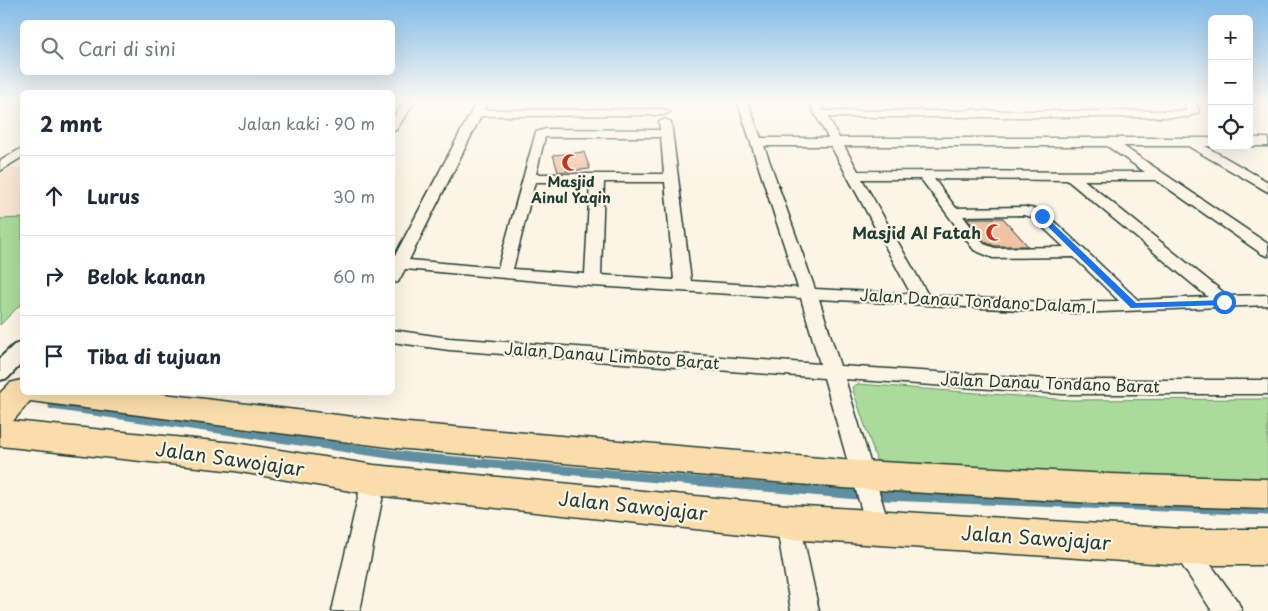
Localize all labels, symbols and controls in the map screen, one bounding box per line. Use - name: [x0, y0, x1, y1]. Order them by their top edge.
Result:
- map controls: [1208, 15, 1253, 150]
- button: +: [1208, 15, 1253, 60]
- search box: [20, 20, 395, 75]
- icon: search: [38, 34, 66, 62]
- text: Cari di sini: [78, 34, 176, 62]
- button: −: [1208, 60, 1253, 105]
- button: locate: [1208, 105, 1253, 150]
- text: 2 mnt: [40, 107, 102, 139]
- text: Jalan kaki · 90 m: [238, 111, 375, 135]
- mosque icon: Masjid Ainul Yaqin: [561, 152, 581, 172]
- place label: Masjid Ainul Yaqin: [530, 171, 611, 208]
- icon: ahead: [40, 182, 68, 210]
- text: Lurus: [87, 182, 140, 210]
- text: 30 m: [333, 184, 375, 208]
- route end: [1031, 205, 1054, 228]
- place label: Masjid Al Fatah: [852, 220, 981, 244]
- mosque icon: Masjid Al Fatah: [985, 223, 1005, 243]
- icon: right: [40, 262, 68, 290]
- text: Belok kanan: [87, 262, 206, 290]
- text: 60 m: [333, 264, 375, 288]
- street label: Jalan Danau Tondano Dalam I: [859, 282, 1097, 318]
- route start: [1213, 291, 1236, 314]
- street label: Jalan Danau Limboto Barat: [504, 336, 721, 375]
- icon: arrive: [40, 342, 68, 370]
- text: Tiba di tujuan: [87, 342, 221, 370]
- street label: Jalan Danau Tondano Barat: [940, 366, 1161, 398]
- street label: Jalan Sawojajar: [154, 434, 306, 482]
- street label: Jalan Sawojajar: [557, 483, 709, 527]
- street label: Jalan Sawojajar: [960, 518, 1112, 556]

